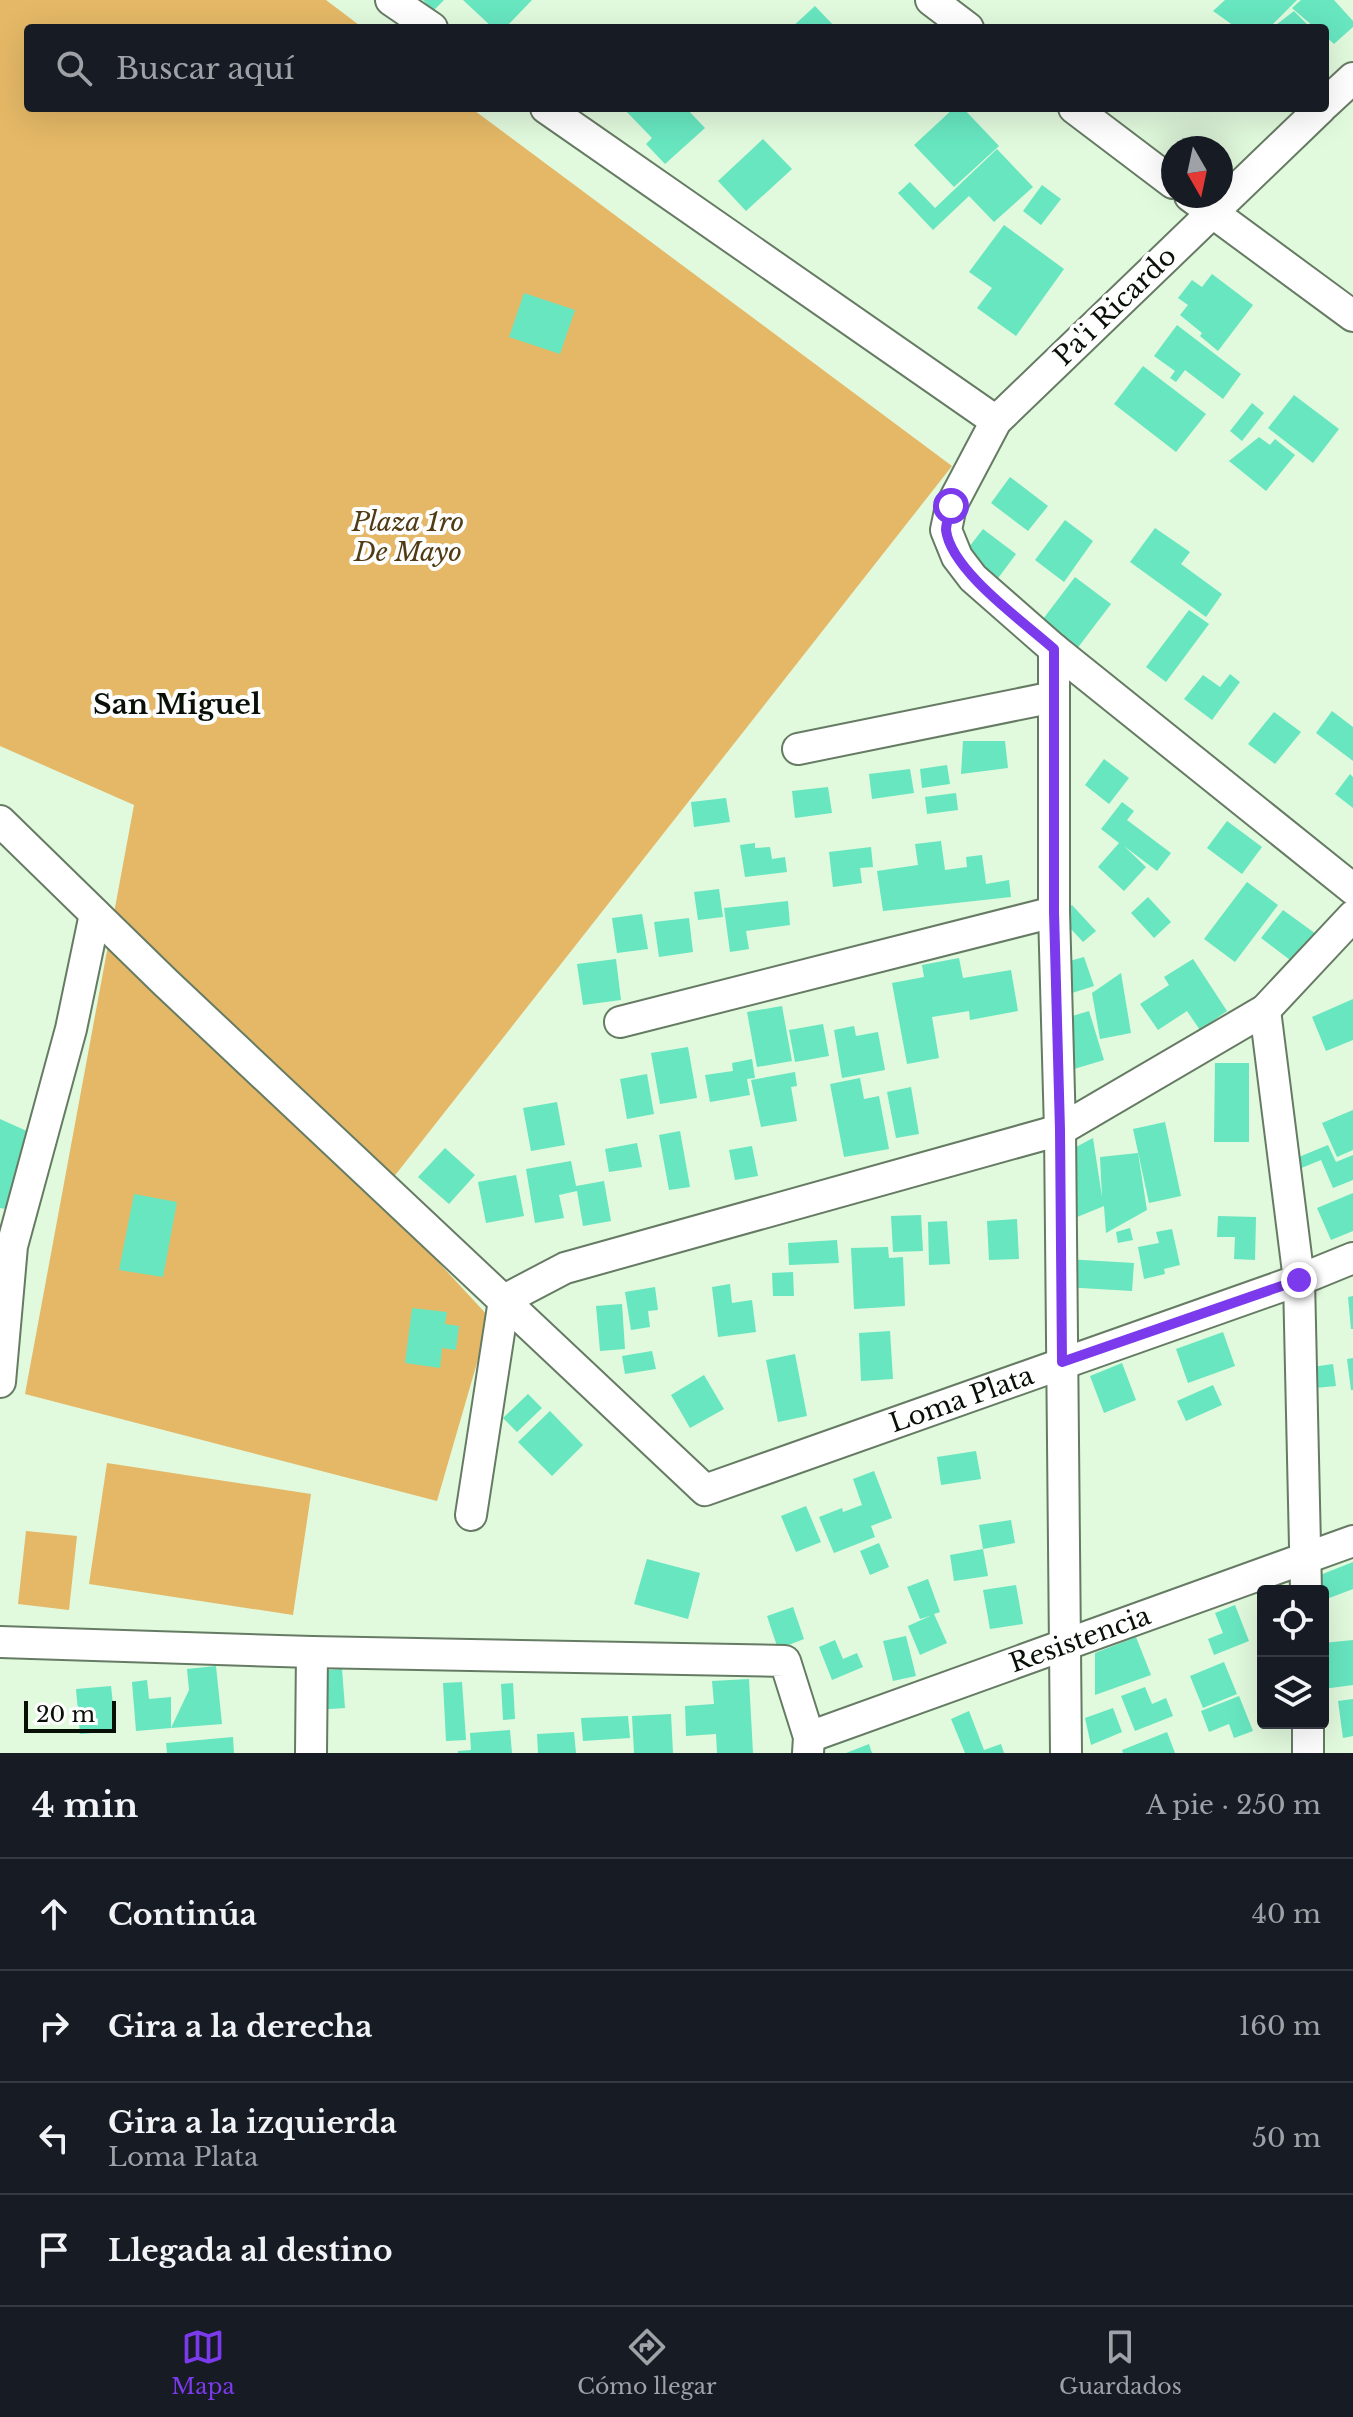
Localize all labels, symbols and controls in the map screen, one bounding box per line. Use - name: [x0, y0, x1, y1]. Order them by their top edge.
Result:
- search box: [24, 24, 1329, 112]
- icon: search: [52, 46, 96, 90]
- text: Buscar aquí: [116, 50, 294, 87]
- north arrow: [1161, 136, 1233, 208]
- street label: Pa'i Ricardo: [1047, 240, 1183, 372]
- route start: [933, 488, 969, 524]
- park label: Plaza 1ro De Mayo: [351, 506, 464, 568]
- district label: San Miguel: [93, 687, 261, 722]
- route end: [1281, 1262, 1317, 1298]
- street label: Loma Plata: [885, 1359, 1038, 1439]
- map controls: [1257, 1585, 1329, 1729]
- button: locate: [1257, 1585, 1329, 1657]
- street label: Resistencia: [1005, 1599, 1155, 1679]
- button: layers: [1257, 1657, 1329, 1729]
- scale bar: [24, 1697, 116, 1733]
- text: 20 m: [36, 1701, 95, 1728]
- text: 4 min: [32, 1784, 138, 1826]
- text: A pie · 250 m: [1146, 1789, 1321, 1821]
- icon: ahead: [32, 1892, 76, 1936]
- text: Continúa: [108, 1896, 257, 1933]
- text: 40 m: [1252, 1898, 1321, 1930]
- icon: right: [32, 2004, 76, 2048]
- text: Gira a la derecha: [108, 2008, 373, 2045]
- text: 160 m: [1239, 2010, 1321, 2042]
- text: Gira a la izquierda: [108, 2104, 397, 2141]
- icon: left: [32, 2116, 76, 2160]
- text: 50 m: [1252, 2122, 1321, 2154]
- text: Loma Plata: [108, 2141, 258, 2173]
- icon: arrive: [32, 2228, 76, 2272]
- text: Llegada al destino: [108, 2232, 393, 2269]
- tab: Mapa: [171, 2325, 235, 2400]
- tab: Cómo llegar: [577, 2325, 716, 2400]
- tab: Guardados: [1059, 2325, 1182, 2400]

